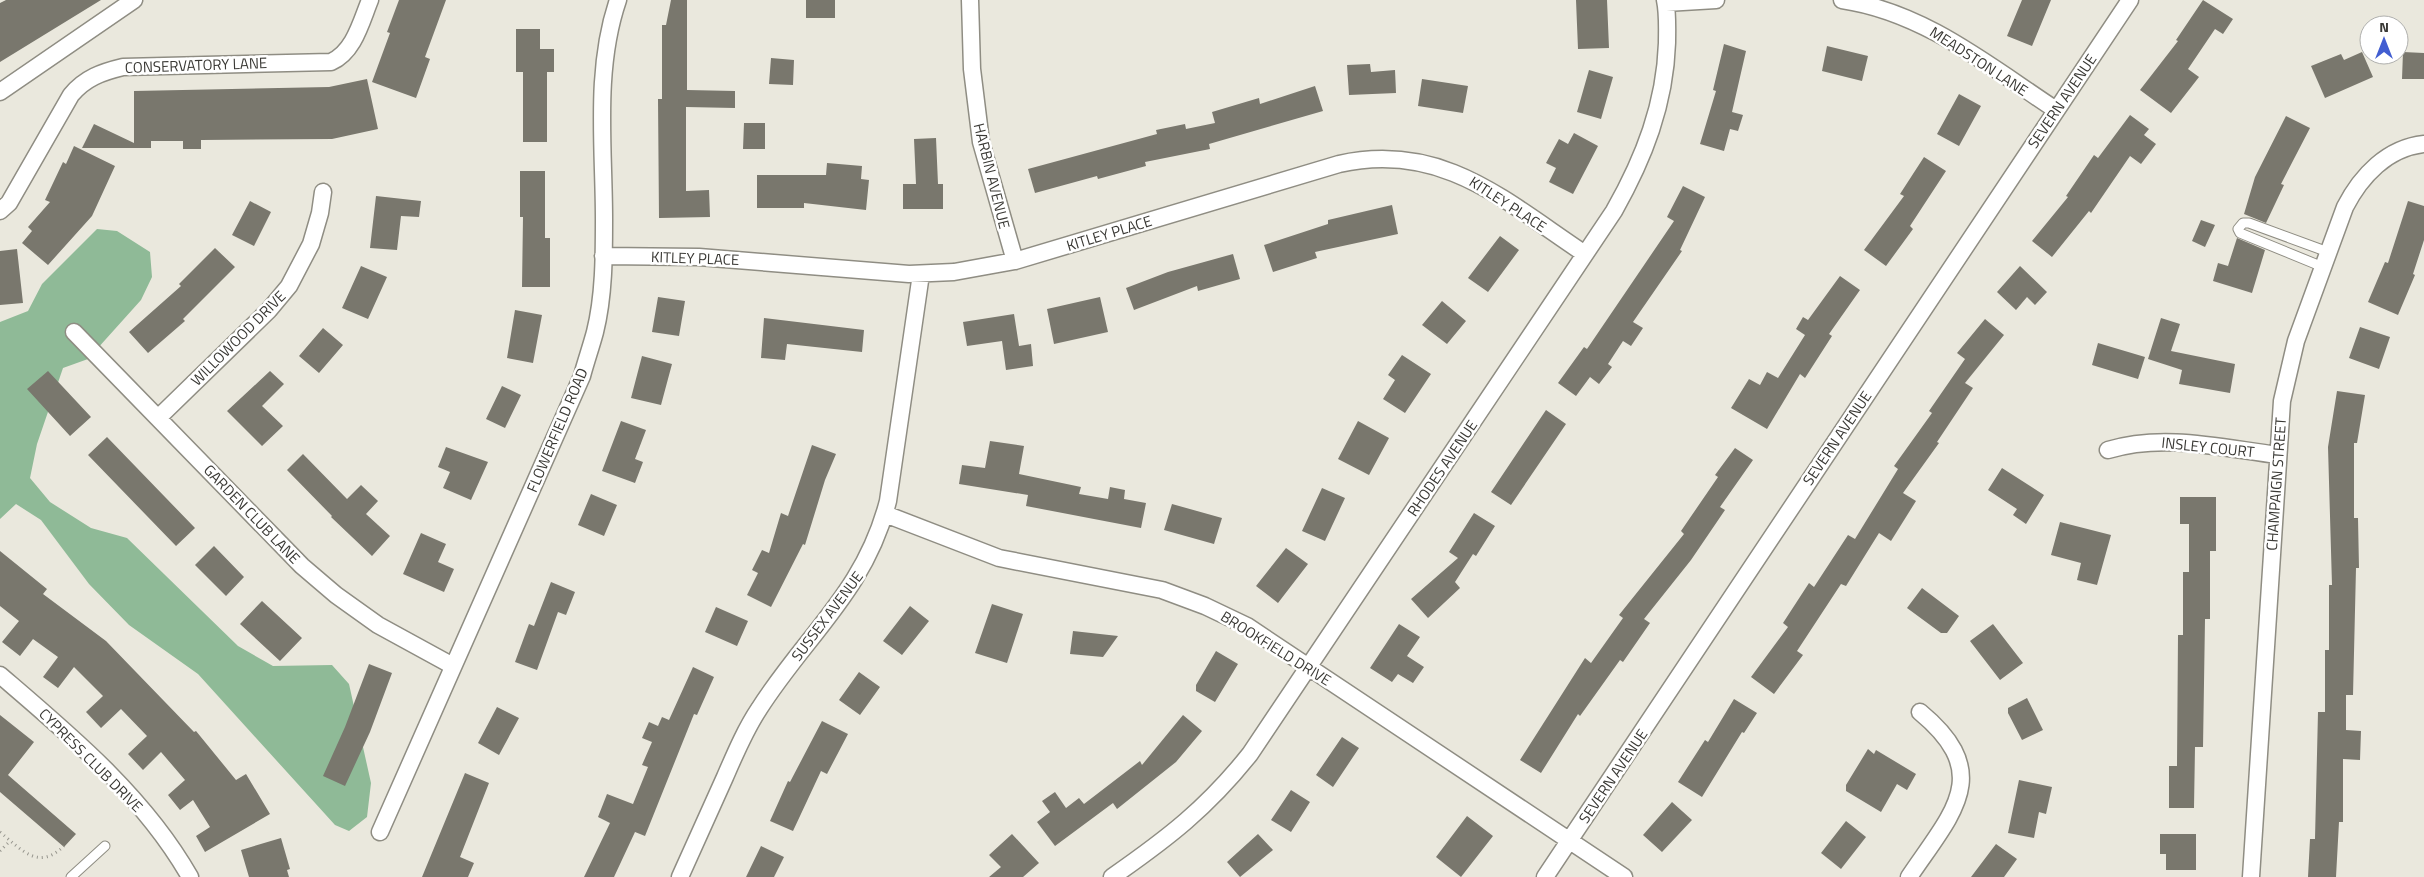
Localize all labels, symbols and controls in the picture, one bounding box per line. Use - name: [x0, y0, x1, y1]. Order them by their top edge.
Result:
- north arrow: [2359, 15, 2409, 65]
- text: N: [2379, 16, 2389, 37]
- street label: MEADSTON LANE: [1925, 21, 2033, 101]
- street label: SEVERN AVENUE: [2022, 49, 2102, 153]
- street label: CONSERVATORY LANE: [124, 51, 268, 79]
- street label: HARBIN AVENUE: [968, 121, 1016, 231]
- street label: KITLEY PLACE: [1465, 170, 1551, 238]
- street label: KITLEY PLACE: [1063, 209, 1155, 257]
- street label: KITLEY PLACE: [650, 245, 740, 271]
- street label: WILLOWOOD DRIVE: [185, 285, 291, 391]
- street label: FLOWERFIELD ROAD: [520, 364, 594, 496]
- street label: SEVERN AVENUE: [1797, 386, 1877, 490]
- street label: RHODES AVENUE: [1401, 415, 1483, 521]
- street label: CHAMPAIGN STREET: [2260, 417, 2292, 551]
- street label: INSLEY COURT: [2160, 431, 2256, 463]
- street label: GARDEN CLUB LANE: [198, 459, 306, 569]
- street label: SUSSEX AVENUE: [785, 566, 869, 666]
- street label: BROOKFIELD DRIVE: [1216, 605, 1336, 691]
- street label: CYPRESS CLUB DRIVE: [34, 703, 148, 817]
- street label: SEVERN AVENUE: [1573, 724, 1653, 828]

